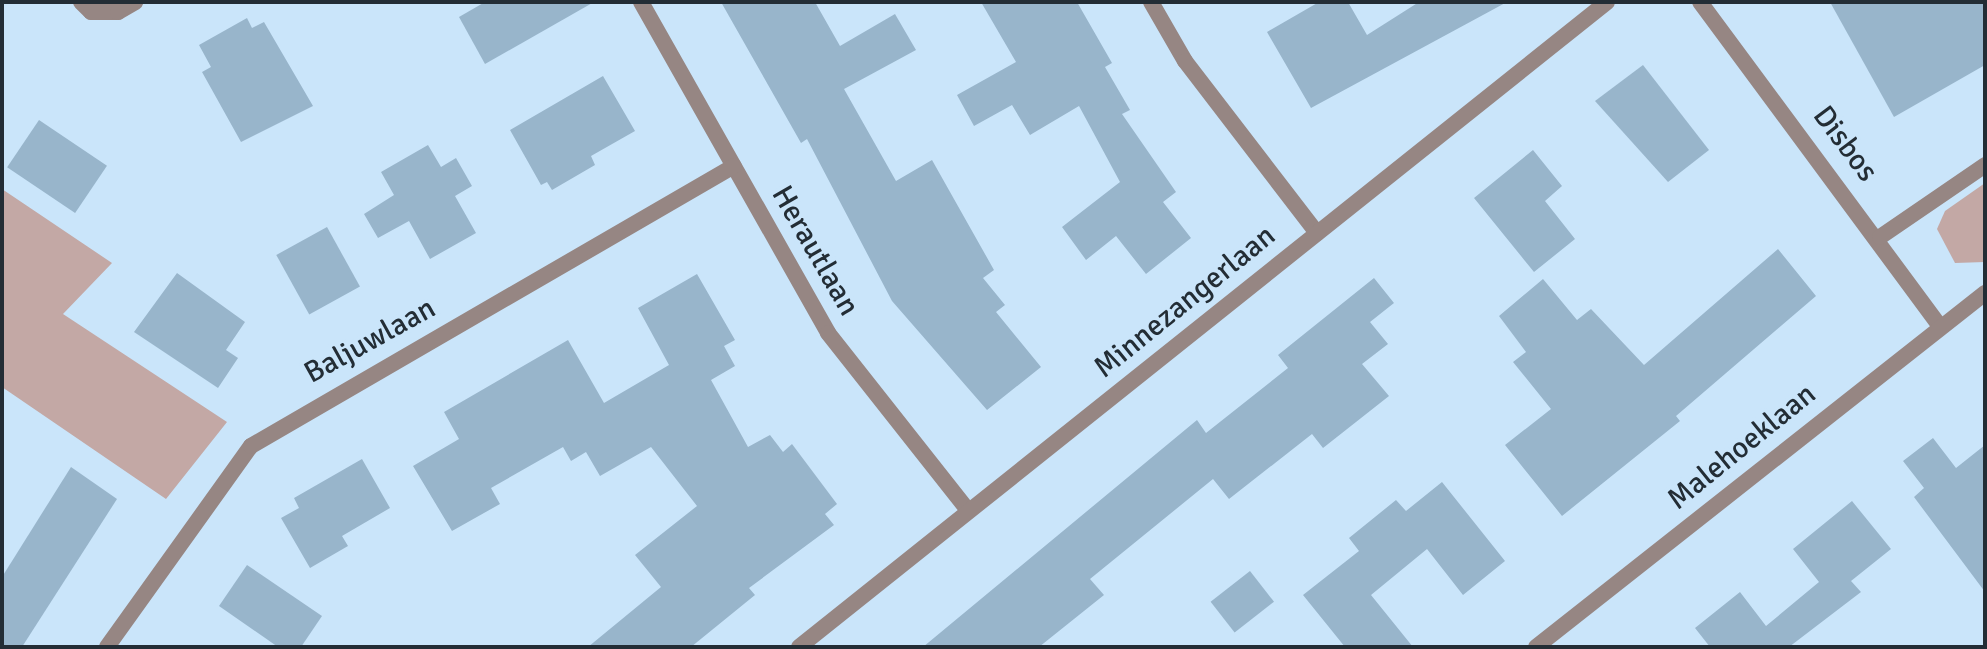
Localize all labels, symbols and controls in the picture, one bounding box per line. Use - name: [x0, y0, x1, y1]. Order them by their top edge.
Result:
- street label: Disbos: [1805, 99, 1885, 189]
- street label: Herautlaan: [763, 180, 867, 322]
- street label: Minnezangerlaan: [1087, 218, 1283, 386]
- street label: Baljuwlaan: [298, 290, 442, 392]
- street label: Malehoeklaan: [1661, 376, 1823, 518]

